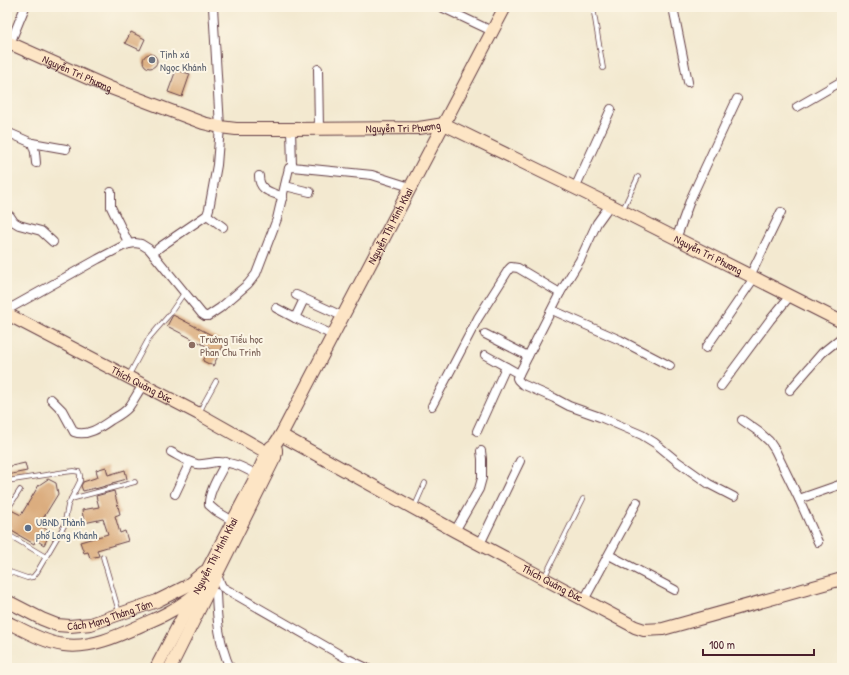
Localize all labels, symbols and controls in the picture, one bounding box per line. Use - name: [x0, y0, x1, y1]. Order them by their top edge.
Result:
- place label: Tịnh xá Ngọc Khánh: [160, 47, 207, 74]
- street label: Nguyễn Tri Phương: [40, 52, 114, 95]
- marker: Tịnh xá Ngọc Khánh: [147, 55, 157, 65]
- street label: Nguyễn Tri Phương: [366, 118, 442, 135]
- street label: Nguyễn Thị Minh Khai: [364, 185, 416, 267]
- street label: Nguyễn Tri Phương: [672, 232, 745, 278]
- place label: Trường Tiểu học Phan Chu Trinh: [200, 332, 264, 359]
- marker: Trường Tiểu học Phan Chu Trinh: [187, 340, 197, 350]
- street label: Thích Quảng Đức: [109, 363, 175, 406]
- place label: UBND Thành phố Long Khánh: [36, 515, 98, 542]
- street label: Nguyễn Thị Minh Khai: [189, 515, 241, 596]
- marker: UBND Thành phố Long Khánh: [23, 523, 33, 533]
- street label: Thích Quảng Đức: [520, 561, 586, 605]
- street label: Cách Mạng Tháng Tám: [67, 596, 155, 633]
- scale bar: [703, 631, 814, 657]
- text: 100 m: [709, 636, 735, 653]

